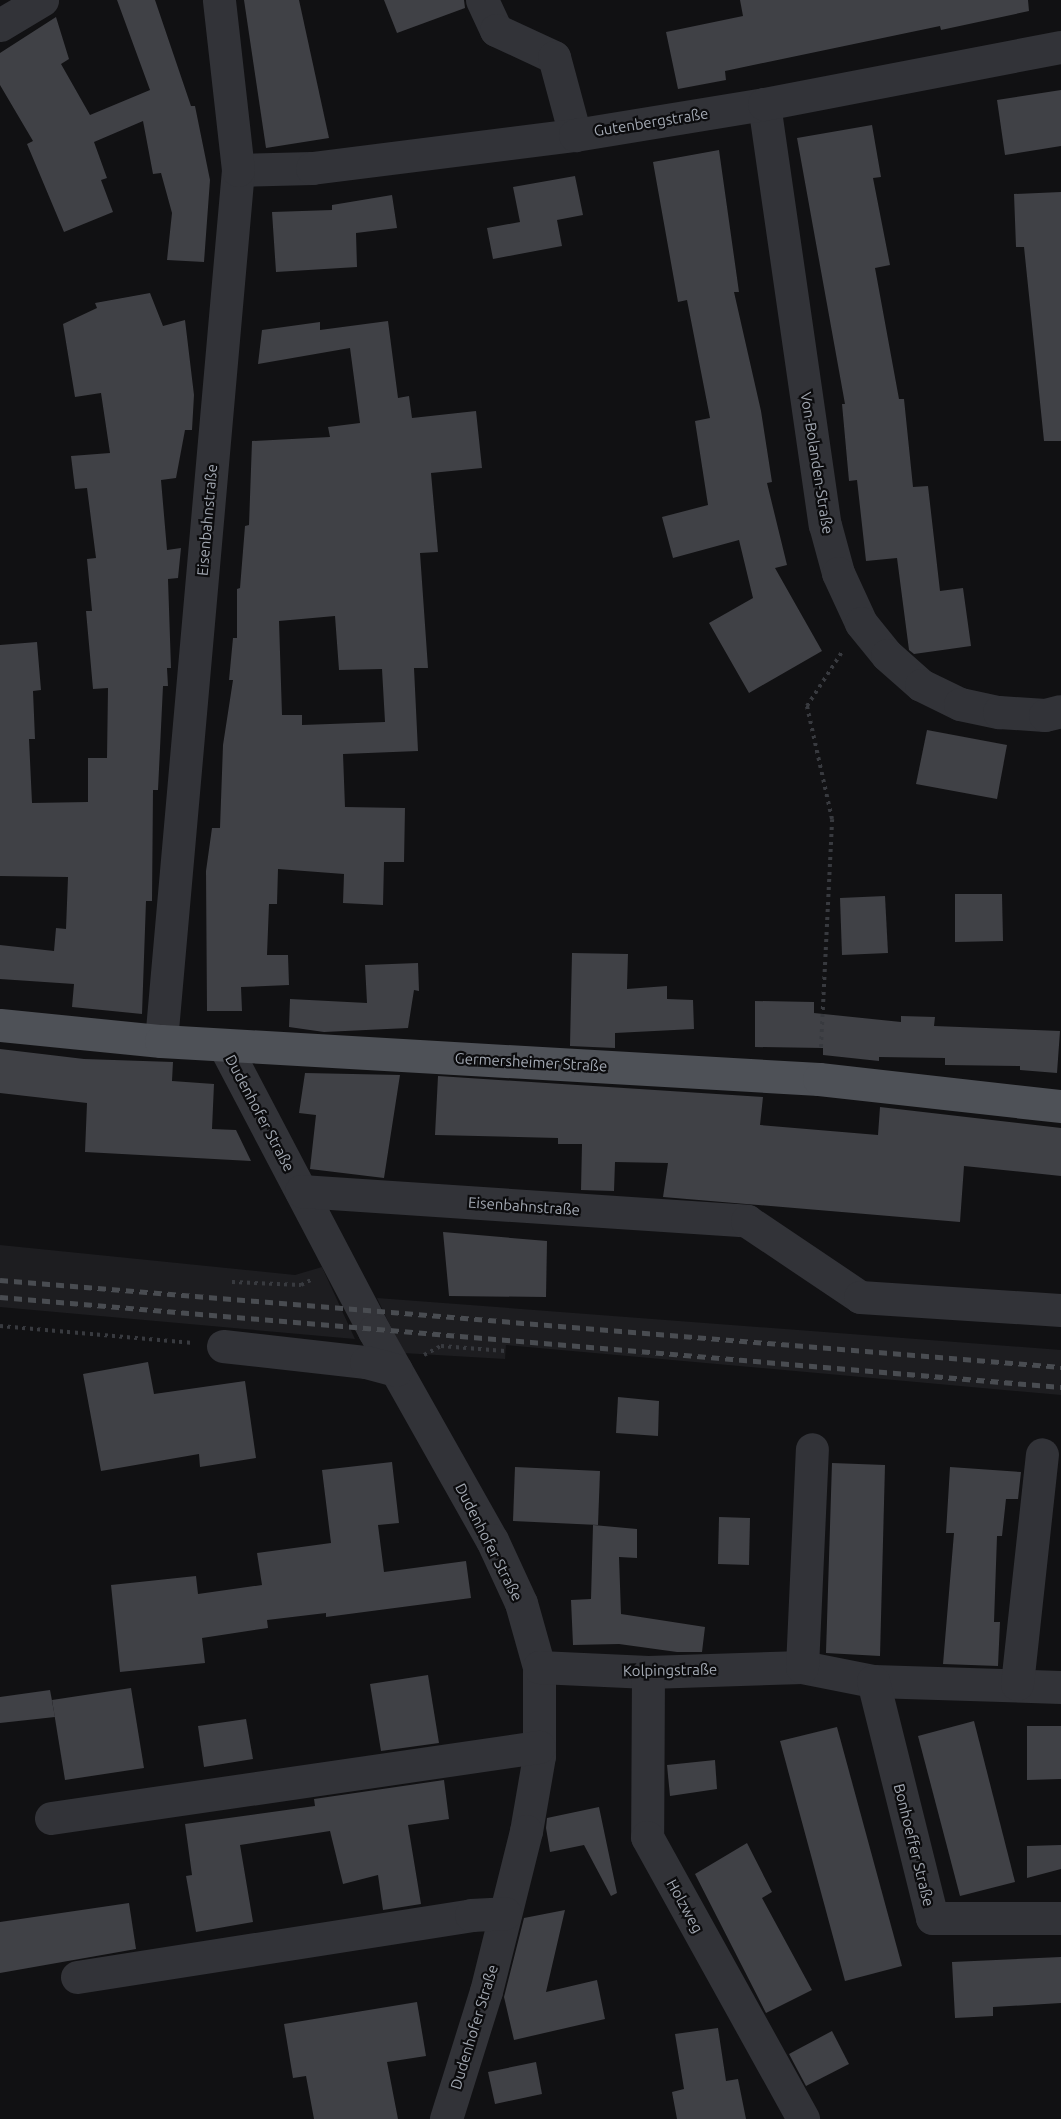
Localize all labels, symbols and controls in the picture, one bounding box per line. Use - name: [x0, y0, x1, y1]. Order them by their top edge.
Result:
- street label: Gutenbergstraße: [592, 104, 710, 140]
- street label: Von-Bolanden-Straße: [797, 391, 837, 535]
- street label: Eisenbahnstraße: [193, 463, 221, 577]
- street label: Germersheimer Straße: [454, 1049, 608, 1075]
- street label: Dudenhofer Straße: [222, 1052, 298, 1174]
- street label: Eisenbahnstraße: [467, 1193, 581, 1219]
- street label: Dudenhofer Straße: [452, 1480, 526, 1604]
- street label: Kolpingstraße: [623, 1660, 717, 1680]
- street label: Bonhoeffer Straße: [890, 1782, 938, 1908]
- street label: Holzweg: [663, 1876, 707, 1936]
- street label: Dudenhofer Straße: [446, 1962, 502, 2092]

